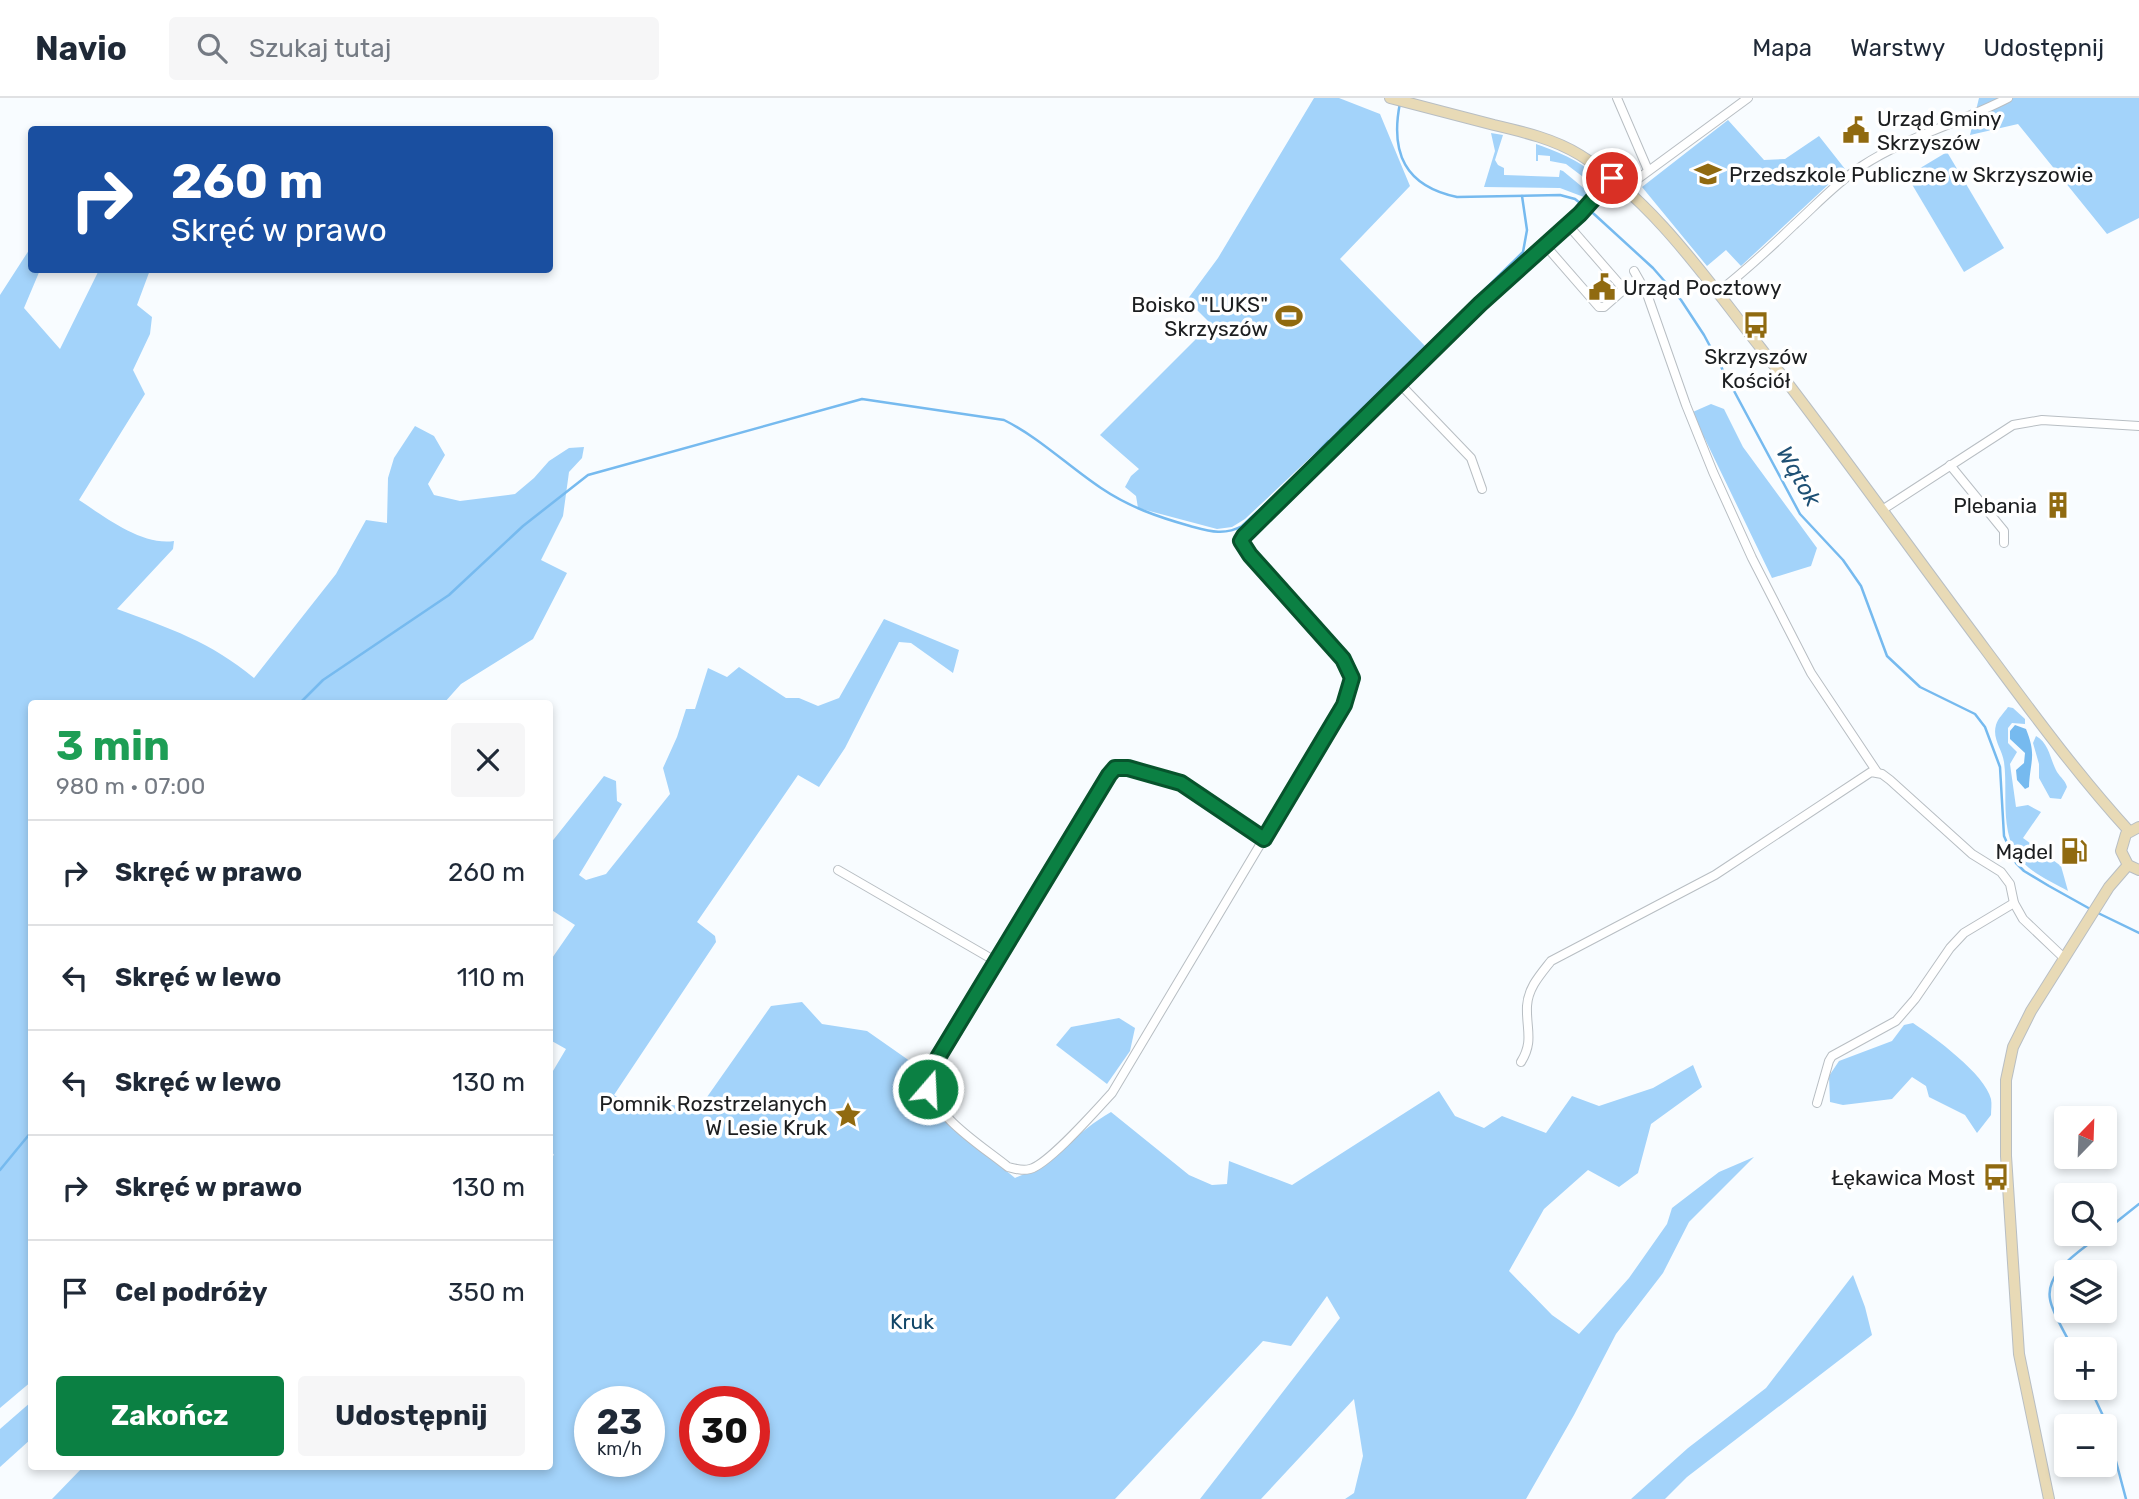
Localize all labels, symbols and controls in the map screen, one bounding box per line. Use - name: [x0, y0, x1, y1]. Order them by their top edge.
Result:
- search box: [169, 17, 659, 80]
- text: Navio: [35, 29, 127, 68]
- icon: search: [193, 29, 231, 67]
- text: Szukaj tutaj: [249, 33, 391, 64]
- text: Mapa: [1752, 34, 1812, 62]
- text: Warstwy: [1850, 34, 1945, 62]
- text: Udostępnij: [1983, 34, 2104, 62]
- place label: Urząd Gminy Skrzyszów: [1877, 106, 2002, 155]
- public building icon: Urząd Gminy Skrzyszów: [1841, 115, 1871, 145]
- pin: [1582, 148, 1642, 208]
- text: 260 m: [171, 152, 323, 210]
- icon: right: [56, 154, 147, 245]
- icon: arrive: [1593, 159, 1631, 197]
- school or university icon: Przedszkole Publiczne w Skrzyszowie: [1693, 159, 1723, 189]
- place label: Przedszkole Publiczne w Skrzyszowie: [1729, 162, 2093, 187]
- text: Skręć w prawo: [171, 211, 387, 249]
- public building icon: Urząd Pocztowy: [1587, 272, 1617, 302]
- place label: Urząd Pocztowy: [1623, 275, 1782, 300]
- place label: Boisko "LUKS" Skrzyszów: [1131, 292, 1268, 341]
- sports icon: Boisko "LUKS" Skrzyszów: [1274, 301, 1304, 331]
- bus stop icon: Skrzyszów Kościół: [1741, 310, 1771, 340]
- place label: Skrzyszów Kościół: [1704, 344, 1808, 393]
- water label: Wątok: [1770, 441, 1828, 512]
- building icon: Plebania: [2043, 490, 2073, 520]
- place label: Plebania: [1953, 493, 2037, 518]
- text: 3 min: [56, 721, 170, 771]
- button: close: [451, 723, 525, 797]
- text: 980 m · 07:00: [56, 772, 205, 800]
- fuel station icon: Mądel: [2059, 836, 2089, 866]
- place label: Mądel: [1995, 839, 2053, 864]
- icon: right: [56, 854, 94, 892]
- text: Skręć w prawo: [115, 857, 302, 888]
- text: 260 m: [448, 857, 525, 888]
- icon: left: [56, 959, 94, 997]
- text: Skręć w lewo: [115, 962, 281, 993]
- text: 110 m: [457, 962, 525, 993]
- position arrow: [891, 1052, 965, 1126]
- icon: left: [56, 1064, 94, 1102]
- text: Skręć w lewo: [115, 1067, 281, 1098]
- text: 130 m: [452, 1067, 525, 1098]
- place label: Pomnik Rozstrzelanych W Lesie Kruk: [599, 1091, 827, 1140]
- place icon: Pomnik Rozstrzelanych W Lesie Kruk: [833, 1100, 863, 1130]
- north arrow: [2054, 1106, 2118, 1169]
- map controls: [2054, 1106, 2117, 1477]
- bus stop icon: Łękawica Most: [1981, 1162, 2011, 1192]
- place label: Łękawica Most: [1831, 1165, 1975, 1190]
- icon: right: [56, 1169, 94, 1207]
- text: Skręć w prawo: [115, 1172, 302, 1203]
- text: 130 m: [452, 1172, 525, 1203]
- button: search: [2054, 1183, 2117, 1246]
- button: layers: [2054, 1260, 2117, 1323]
- icon: arrive: [56, 1274, 94, 1312]
- text: Cel podróży: [115, 1277, 268, 1308]
- text: 350 m: [448, 1277, 525, 1308]
- park label: Kruk: [890, 1309, 934, 1334]
- button: +: [2054, 1337, 2117, 1400]
- button: Zakończ: [56, 1376, 284, 1456]
- button: Udostępnij: [298, 1376, 525, 1456]
- speed limit sign: 30: [679, 1386, 770, 1477]
- text: 23: [597, 1401, 642, 1443]
- button: −: [2054, 1414, 2117, 1477]
- text: km/h: [597, 1438, 642, 1460]

